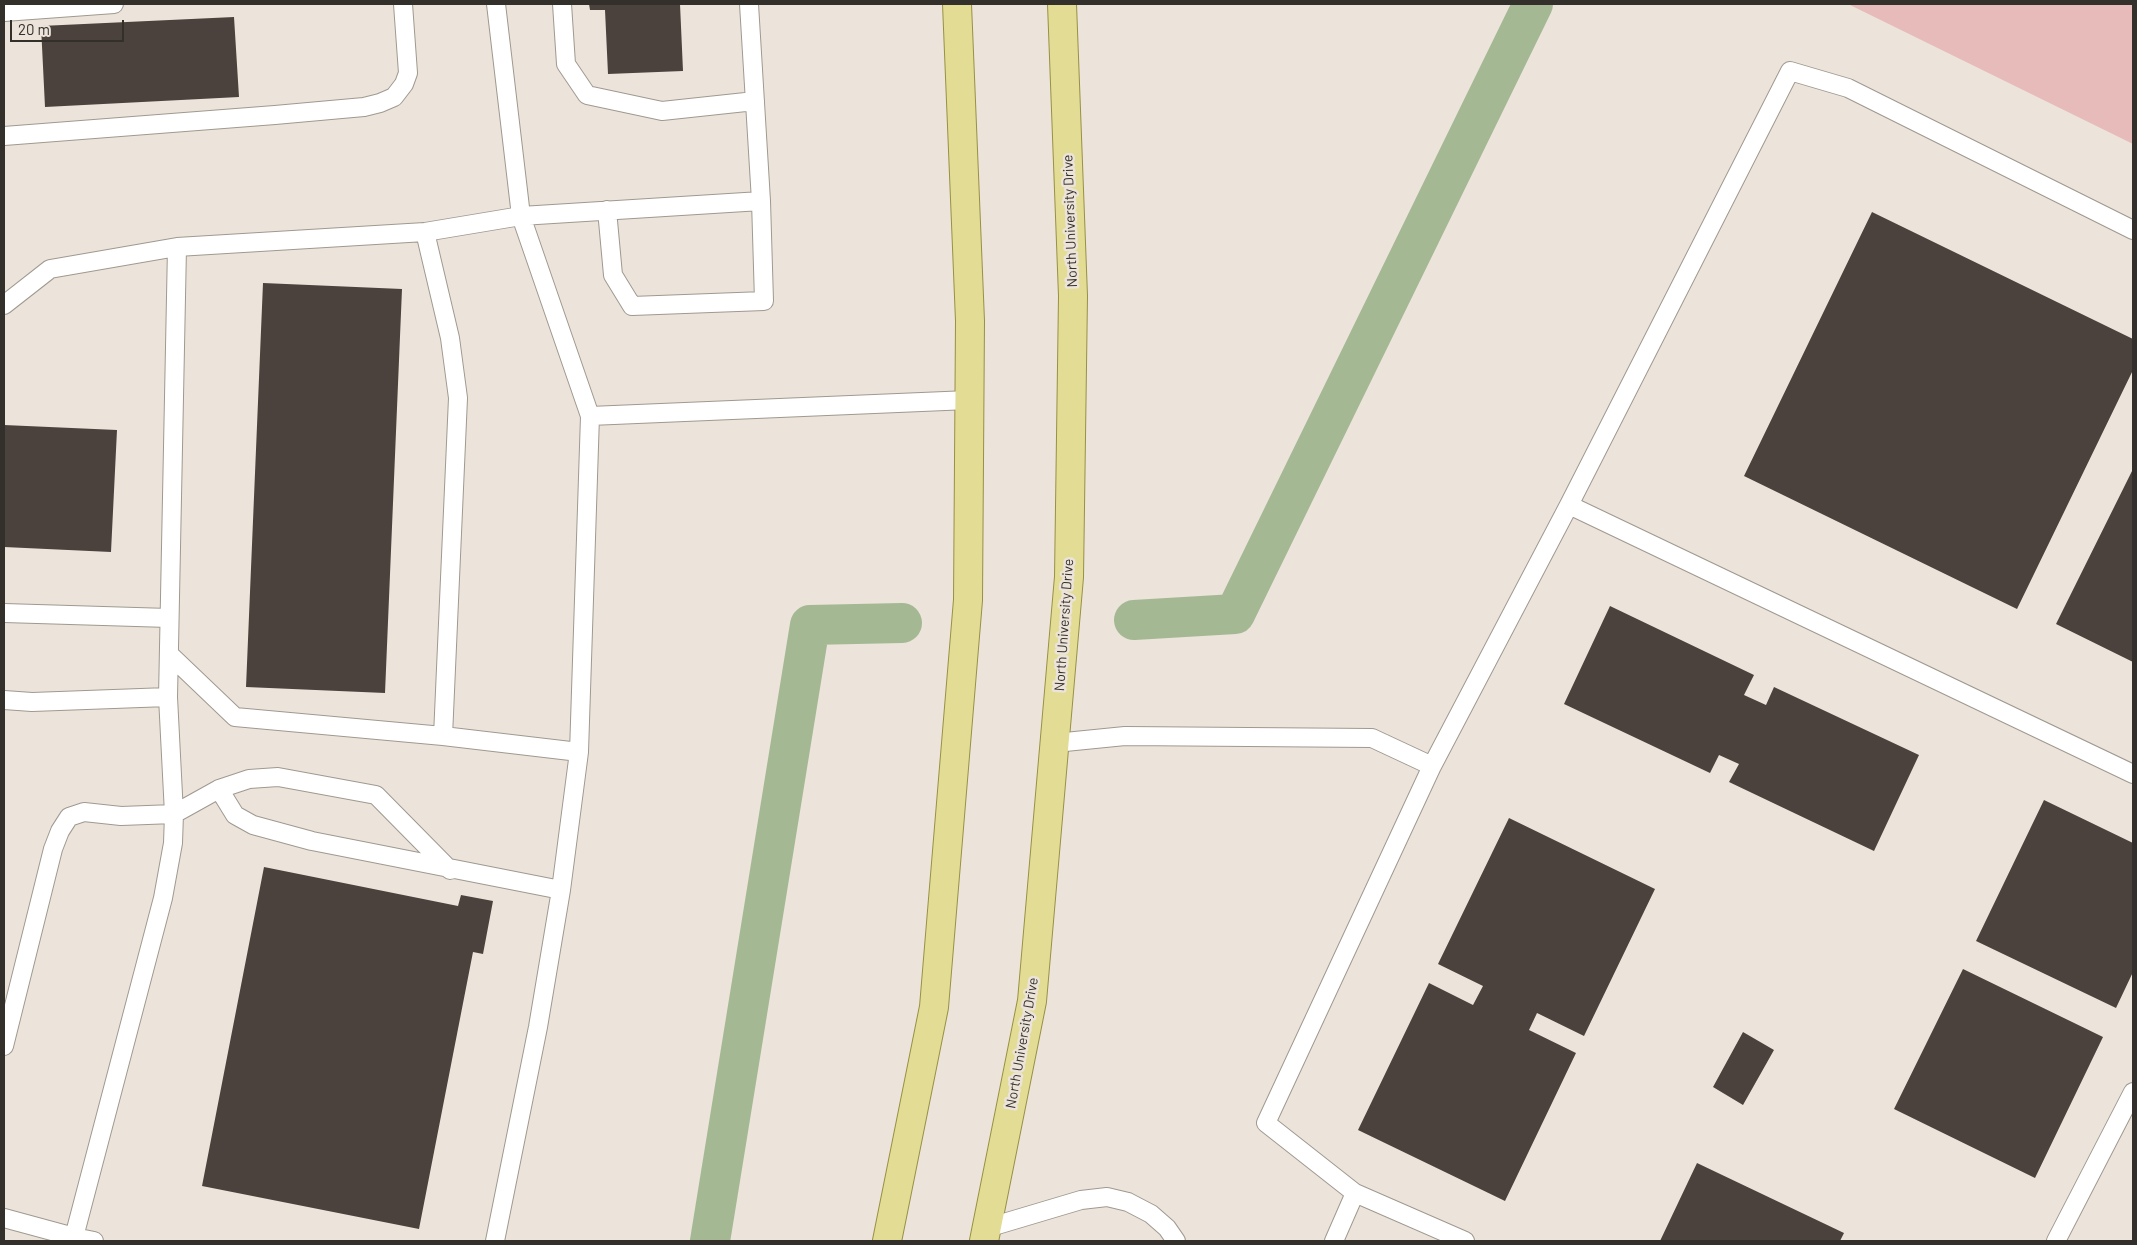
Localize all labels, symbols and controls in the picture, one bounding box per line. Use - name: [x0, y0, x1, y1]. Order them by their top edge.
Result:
- scale bar: [12, 10, 126, 42]
- text: 20 m: [18, 20, 50, 38]
- street label: North University Drive: [1059, 154, 1081, 288]
- street label: North University Drive: [1051, 558, 1077, 692]
- street label: North University Drive: [1002, 976, 1042, 1110]

